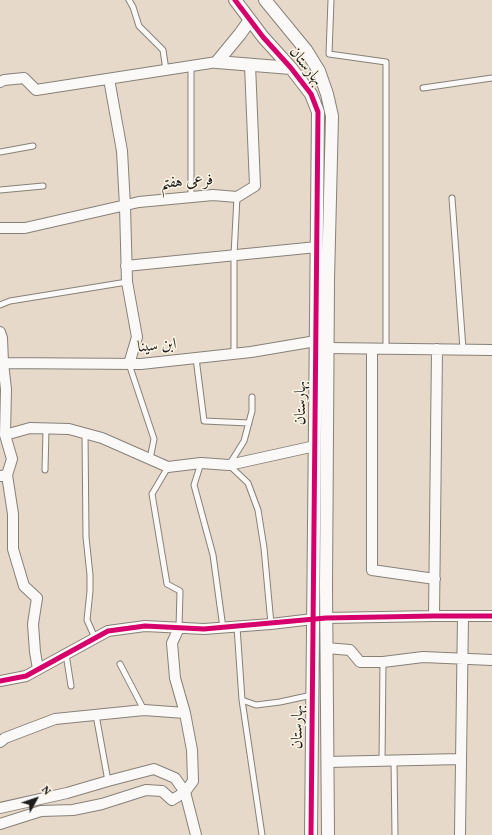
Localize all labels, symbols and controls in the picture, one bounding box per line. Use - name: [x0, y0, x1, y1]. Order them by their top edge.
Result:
- street label: بهارستان: [284, 44, 326, 90]
- street label: فرعی هفتم: [160, 172, 214, 194]
- street label: ابن سینا: [137, 336, 177, 358]
- street label: بهارستان: [292, 381, 312, 425]
- street label: بهارستان: [289, 705, 309, 749]
- north arrow: [16, 779, 56, 819]
- text: N: [37, 783, 54, 799]

